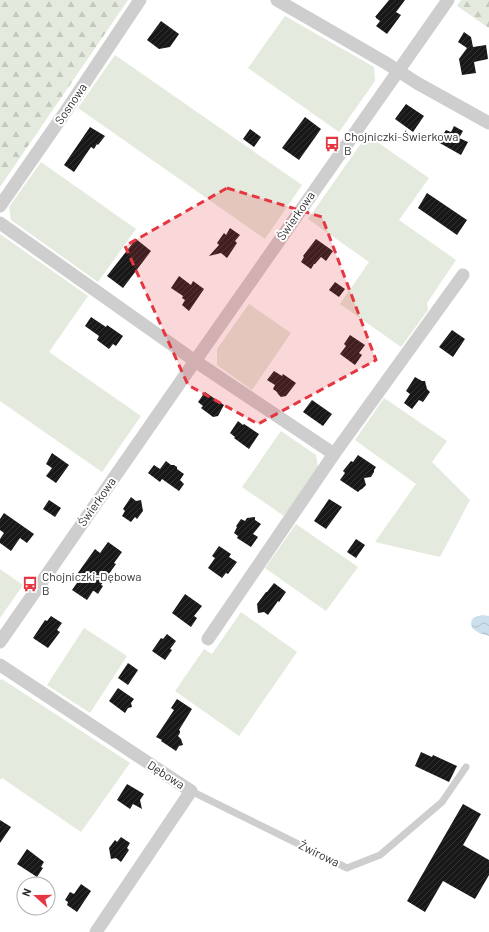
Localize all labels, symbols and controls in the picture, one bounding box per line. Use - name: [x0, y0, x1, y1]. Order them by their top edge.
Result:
- street label: Sosnowa: [51, 80, 89, 127]
- place label: Chojniczki-Świerkowa B: [344, 129, 458, 157]
- bus stop icon: Chojniczki-Świerkowa B: [323, 135, 341, 153]
- street label: Świerkowa: [273, 188, 317, 242]
- street label: Świerkowa: [74, 474, 118, 528]
- place label: Chojniczki-Dębowa B: [42, 569, 141, 597]
- bus stop icon: Chojniczki-Dębowa B: [21, 575, 39, 593]
- street label: Dębowa: [145, 757, 188, 791]
- street label: Żwirowa: [297, 837, 342, 869]
- north arrow: [16, 876, 56, 916]
- text: N: [19, 886, 34, 898]

